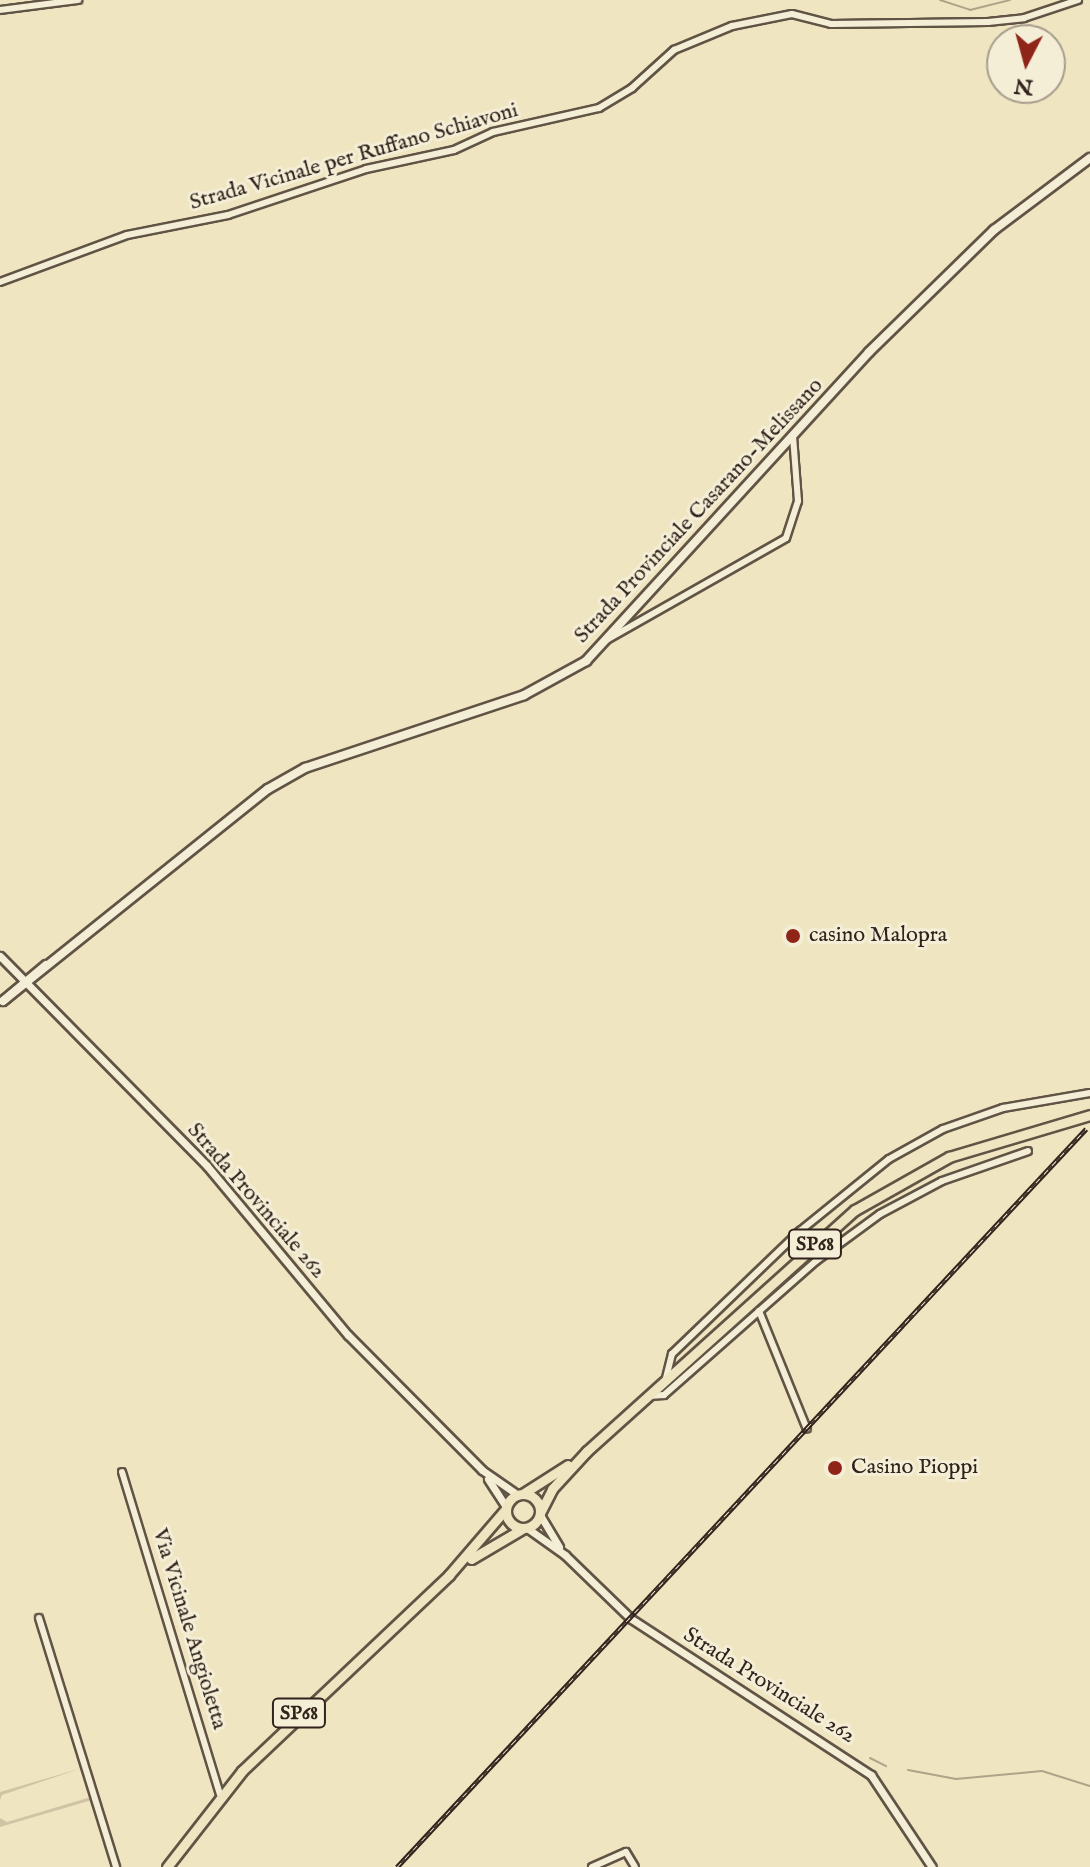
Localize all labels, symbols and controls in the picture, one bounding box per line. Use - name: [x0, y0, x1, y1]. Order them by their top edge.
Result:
- north arrow: [986, 24, 1066, 104]
- text: N: [1013, 71, 1035, 101]
- street label: Strada Vicinale per Ruffano Schiavoni: [187, 97, 521, 217]
- street label: Strada Provinciale Casarano-Melissano: [569, 373, 829, 649]
- place label: casino Malopra: [809, 923, 947, 949]
- marker: casino Malopra: [784, 927, 802, 945]
- street label: Strada Provinciale 262: [181, 1118, 331, 1284]
- road number: SP68: [787, 1228, 843, 1260]
- place label: Casino Pioppi: [851, 1455, 978, 1481]
- marker: Casino Pioppi: [826, 1459, 844, 1477]
- street label: Via Vicinale Angioletta: [146, 1525, 232, 1733]
- street label: Strada Provinciale 262: [678, 1622, 860, 1750]
- road number: SP68: [271, 1697, 327, 1729]

